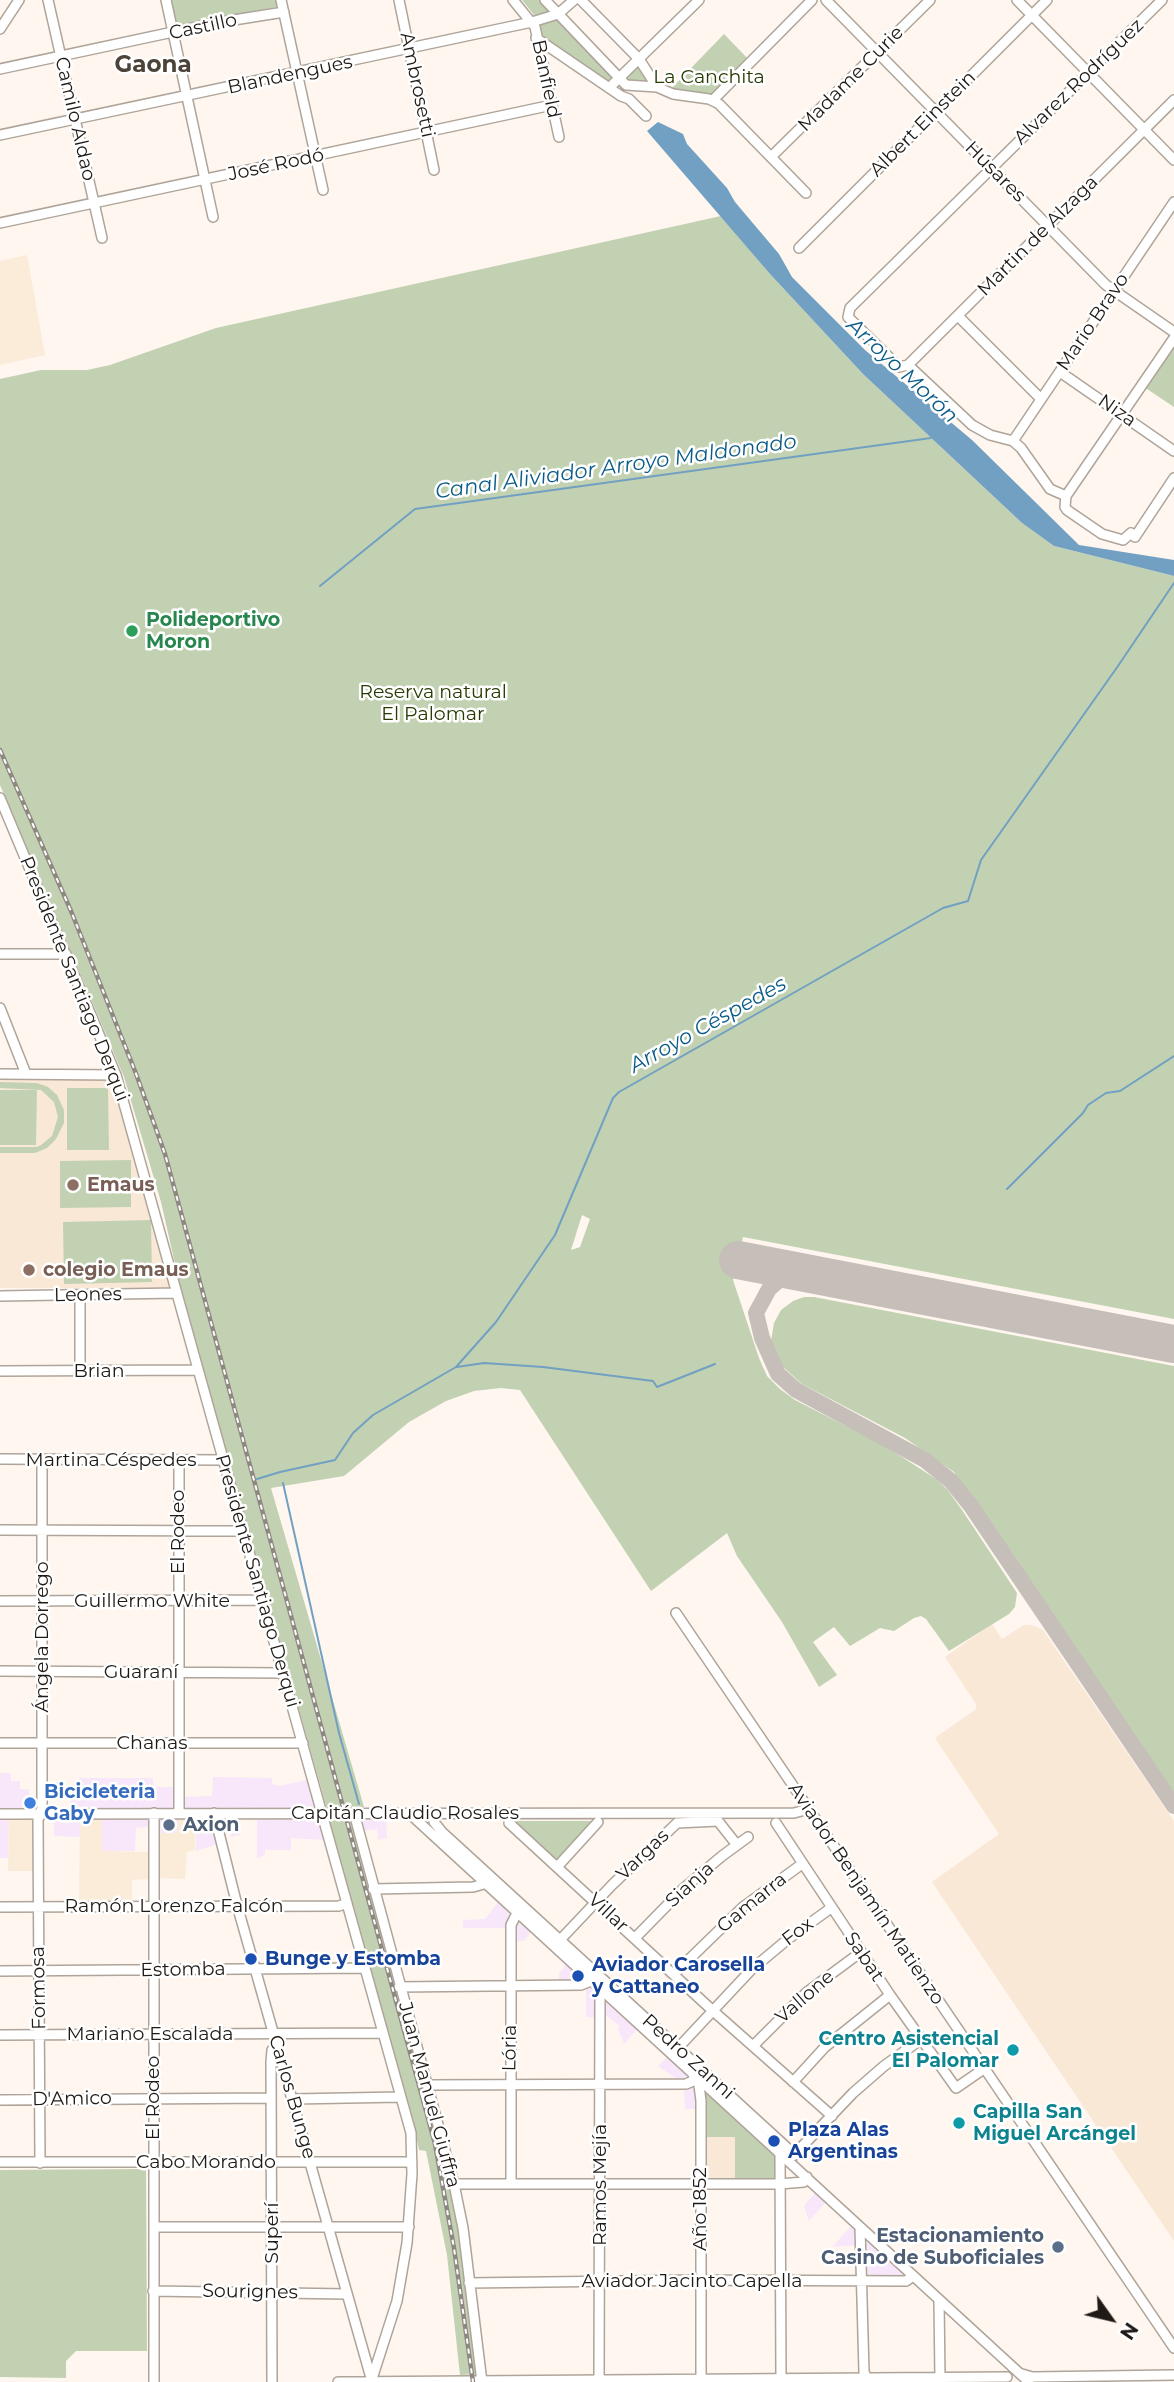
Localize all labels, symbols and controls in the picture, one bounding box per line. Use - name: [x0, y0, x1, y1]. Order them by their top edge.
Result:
- street label: Castillo: [167, 9, 239, 45]
- street label: Alvarez Rodríguez: [1009, 14, 1149, 150]
- street label: Madame Curie: [793, 21, 909, 137]
- street label: Ambrosetti: [395, 30, 439, 140]
- street label: Banfield: [527, 38, 565, 120]
- district label: Gaona: [114, 51, 192, 79]
- street label: Blandengues: [225, 51, 355, 99]
- street label: Camilo Aldao: [50, 55, 100, 183]
- park label: La Canchita: [653, 66, 765, 88]
- street label: Albert Einstein: [865, 66, 981, 182]
- street label: Húsares: [960, 137, 1030, 207]
- street label: José Rodó: [226, 144, 326, 186]
- street label: Martin de Alzaga: [973, 171, 1103, 301]
- street label: Mario Bravo: [1052, 269, 1134, 375]
- water label: Arroyo Morón: [841, 313, 963, 429]
- street label: Niza: [1093, 390, 1141, 432]
- water label: Canal Aliviador Arroyo Maldonado: [434, 429, 798, 505]
- place label: Polideportivo Moron: [146, 609, 280, 653]
- marker: Polideportivo Moron: [124, 623, 140, 639]
- park label: Reserva natural El Palomar: [359, 681, 507, 725]
- street label: Presidente Santiago Derqui: [14, 853, 134, 1105]
- water label: Arroyo Céspedes: [625, 971, 791, 1079]
- place label: Emaus: [87, 1174, 155, 1196]
- marker: Emaus: [65, 1177, 81, 1193]
- place label: colegio Emaus: [43, 1259, 189, 1281]
- marker: colegio Emaus: [21, 1262, 37, 1278]
- street label: Leones: [54, 1283, 122, 1307]
- street label: Brian: [74, 1360, 124, 1382]
- street label: Martina Céspedes: [26, 1449, 196, 1471]
- street label: Presidente Santiago Derqui: [210, 1452, 304, 1710]
- street label: El Rodeo: [167, 1490, 189, 1574]
- street label: Ángela Dorrego: [31, 1561, 53, 1713]
- street label: Guillermo White: [74, 1590, 230, 1612]
- street label: Guaraní: [104, 1661, 178, 1683]
- street label: Chanas: [117, 1732, 187, 1754]
- street label: Aviador Benjamín Matienzo: [783, 1779, 949, 2009]
- place label: Bicicleteria Gaby: [44, 1781, 155, 1825]
- marker: Bicicleteria Gaby: [22, 1795, 38, 1811]
- street label: Capitán Claudio Rosales: [291, 1802, 519, 1824]
- place label: Axion: [183, 1814, 239, 1836]
- marker: Axion: [161, 1817, 177, 1833]
- street label: Vargas: [612, 1824, 674, 1886]
- street label: Sianja: [661, 1857, 719, 1913]
- street label: Gamarra: [713, 1868, 791, 1938]
- street label: Villar: [583, 1889, 633, 1937]
- street label: Ramón Lorenzo Falcón: [64, 1895, 284, 1917]
- street label: Fox: [778, 1913, 818, 1951]
- street label: Sabat: [839, 1928, 889, 1986]
- street label: Formosa: [27, 1946, 51, 2030]
- place label: Bunge y Estomba: [265, 1948, 441, 1970]
- marker: Bunge y Estomba: [243, 1951, 259, 1967]
- place label: Aviador Carosella y Cattaneo: [592, 1954, 765, 1998]
- street label: Estomba: [140, 1958, 226, 1982]
- street label: Vallone: [771, 1965, 839, 2029]
- marker: Aviador Carosella y Cattaneo: [570, 1968, 586, 1984]
- street label: Juan Manuel Giuffra: [393, 2000, 465, 2190]
- street label: Pedro Zanni: [637, 2010, 739, 2104]
- street label: Mariano Escalada: [66, 2023, 234, 2045]
- street label: Lória: [498, 2024, 522, 2072]
- place label: Centro Asistencial El Palomar: [819, 2028, 999, 2072]
- street label: Carlos Bunge: [263, 2032, 321, 2162]
- marker: Centro Asistencial El Palomar: [1005, 2042, 1021, 2058]
- street label: El Rodeo: [142, 2056, 164, 2140]
- street label: D'Amico: [32, 2087, 112, 2111]
- place label: Capilla San Miguel Arcángel: [973, 2101, 1136, 2145]
- marker: Capilla San Miguel Arcángel: [951, 2115, 967, 2131]
- place label: Plaza Alas Argentinas: [788, 2119, 898, 2163]
- street label: Ramos Mejía: [589, 2124, 611, 2246]
- marker: Plaza Alas Argentinas: [766, 2133, 782, 2149]
- street label: Cabo Morando: [136, 2151, 276, 2173]
- street label: Año 1852: [689, 2167, 711, 2251]
- street label: Superí: [261, 2202, 283, 2264]
- place label: Estacionamiento Casino de Suboficiales: [821, 2225, 1044, 2269]
- marker: Estacionamiento Casino de Suboficiales: [1050, 2239, 1066, 2255]
- street label: Aviador Jacinto Capella: [582, 2270, 802, 2292]
- street label: Sourignes: [202, 2280, 298, 2304]
- north arrow: [1076, 2284, 1146, 2354]
- text: N: [1115, 2318, 1143, 2344]

